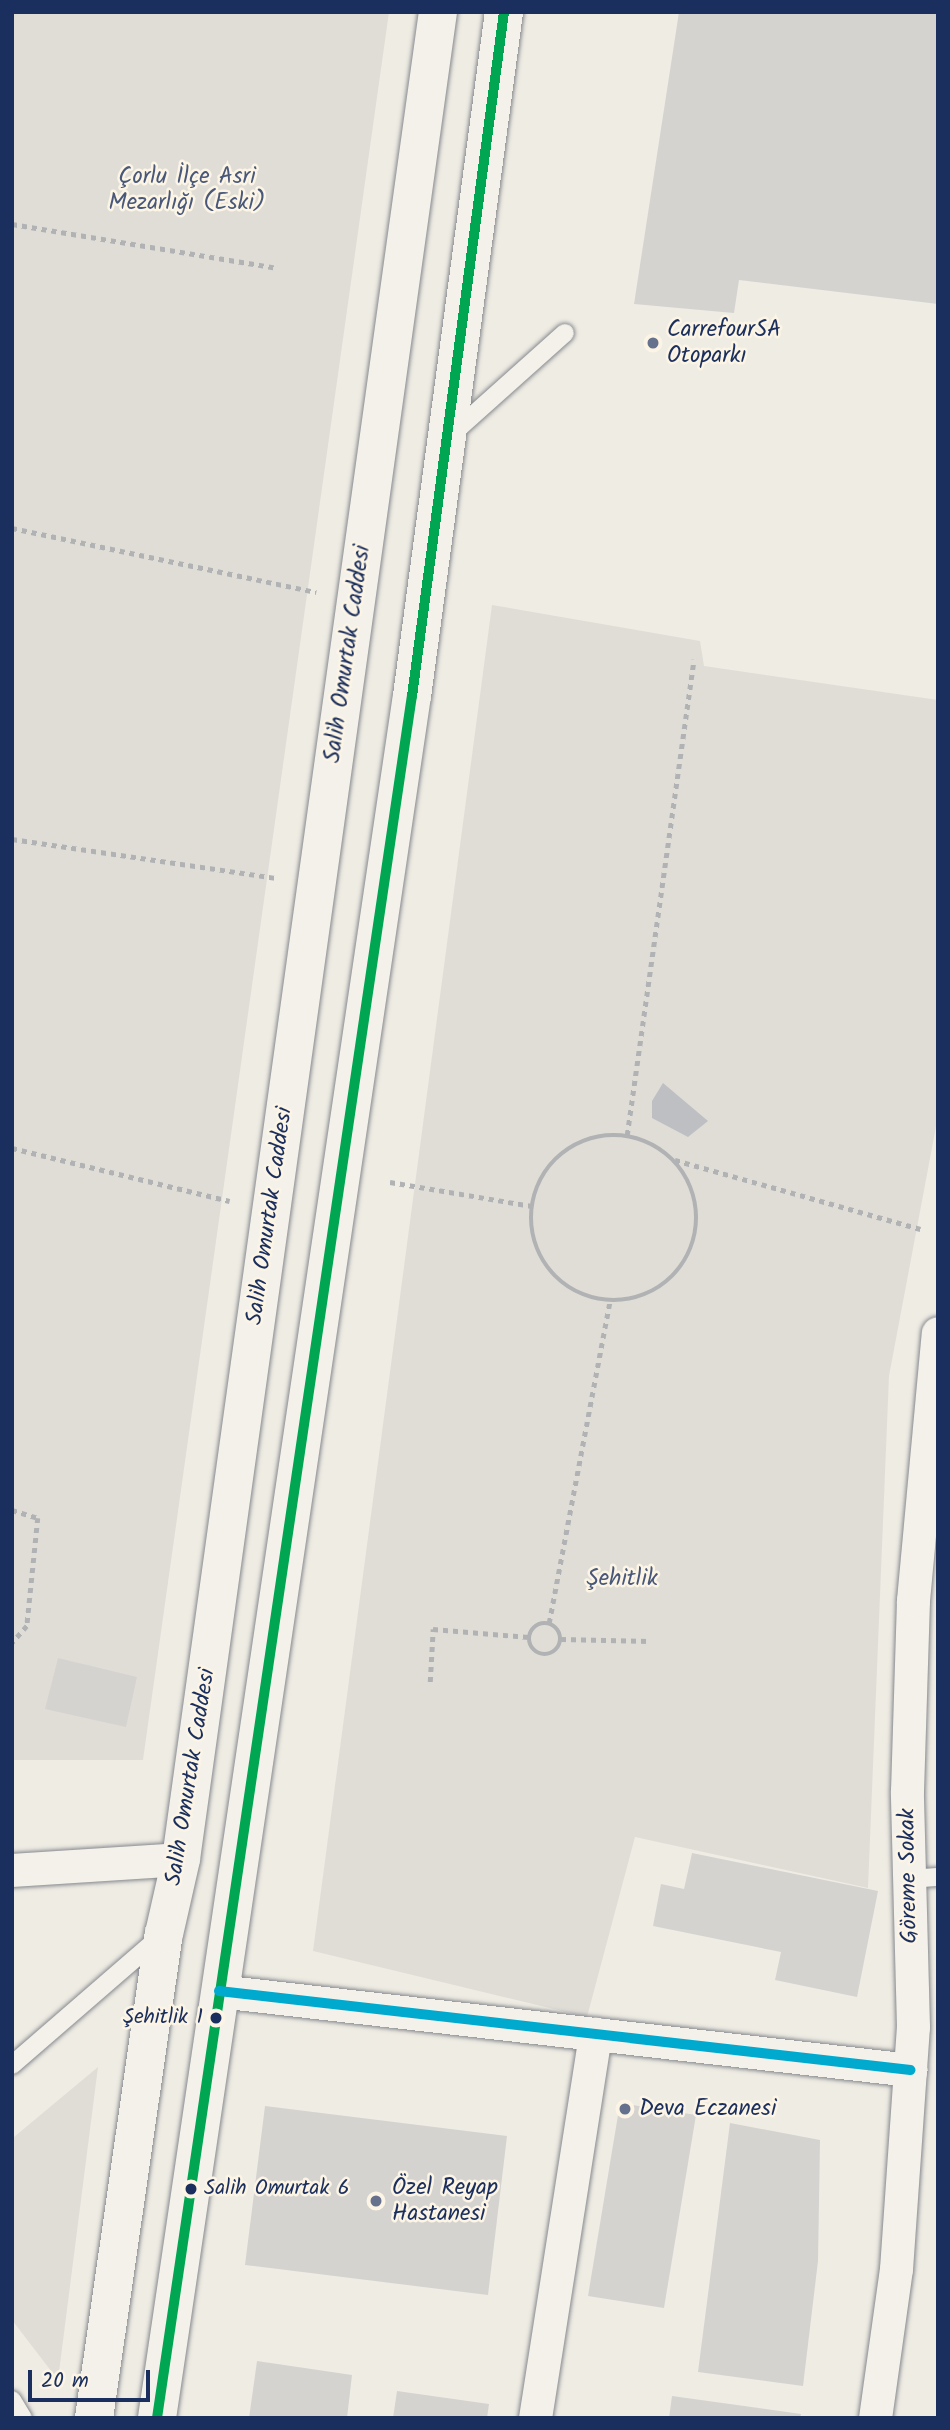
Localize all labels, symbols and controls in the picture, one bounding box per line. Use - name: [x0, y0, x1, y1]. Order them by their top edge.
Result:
- park label: Çorlu İlçe Asri Mezarlığı (Eski): [109, 163, 265, 217]
- place label: CarrefourSA Otoparkı: [667, 316, 781, 370]
- marker: CarrefourSA Otoparkı: [645, 335, 661, 351]
- street label: Salih Omurtak Caddesi: [319, 543, 377, 765]
- street label: Salih Omurtak Caddesi: [241, 1105, 299, 1327]
- park label: Şehitlik: [586, 1565, 658, 1593]
- street label: Salih Omurtak Caddesi: [160, 1666, 222, 1888]
- street label: Göreme Sokak: [894, 1808, 924, 1944]
- place label: Şehitlik 1: [123, 2005, 203, 2031]
- marker: Şehitlik 1: [209, 2011, 223, 2025]
- place label: Deva Eczanesi: [639, 2095, 776, 2123]
- marker: Deva Eczanesi: [617, 2101, 633, 2117]
- place label: Özel Reyap Hastanesi: [392, 2174, 498, 2228]
- place label: Salih Omurtak 6: [204, 2176, 349, 2202]
- marker: Salih Omurtak 6: [184, 2182, 198, 2196]
- marker: Özel Reyap Hastanesi: [366, 2191, 386, 2211]
- scale bar: [32, 2356, 154, 2400]
- text: 20 m: [41, 2365, 89, 2398]

